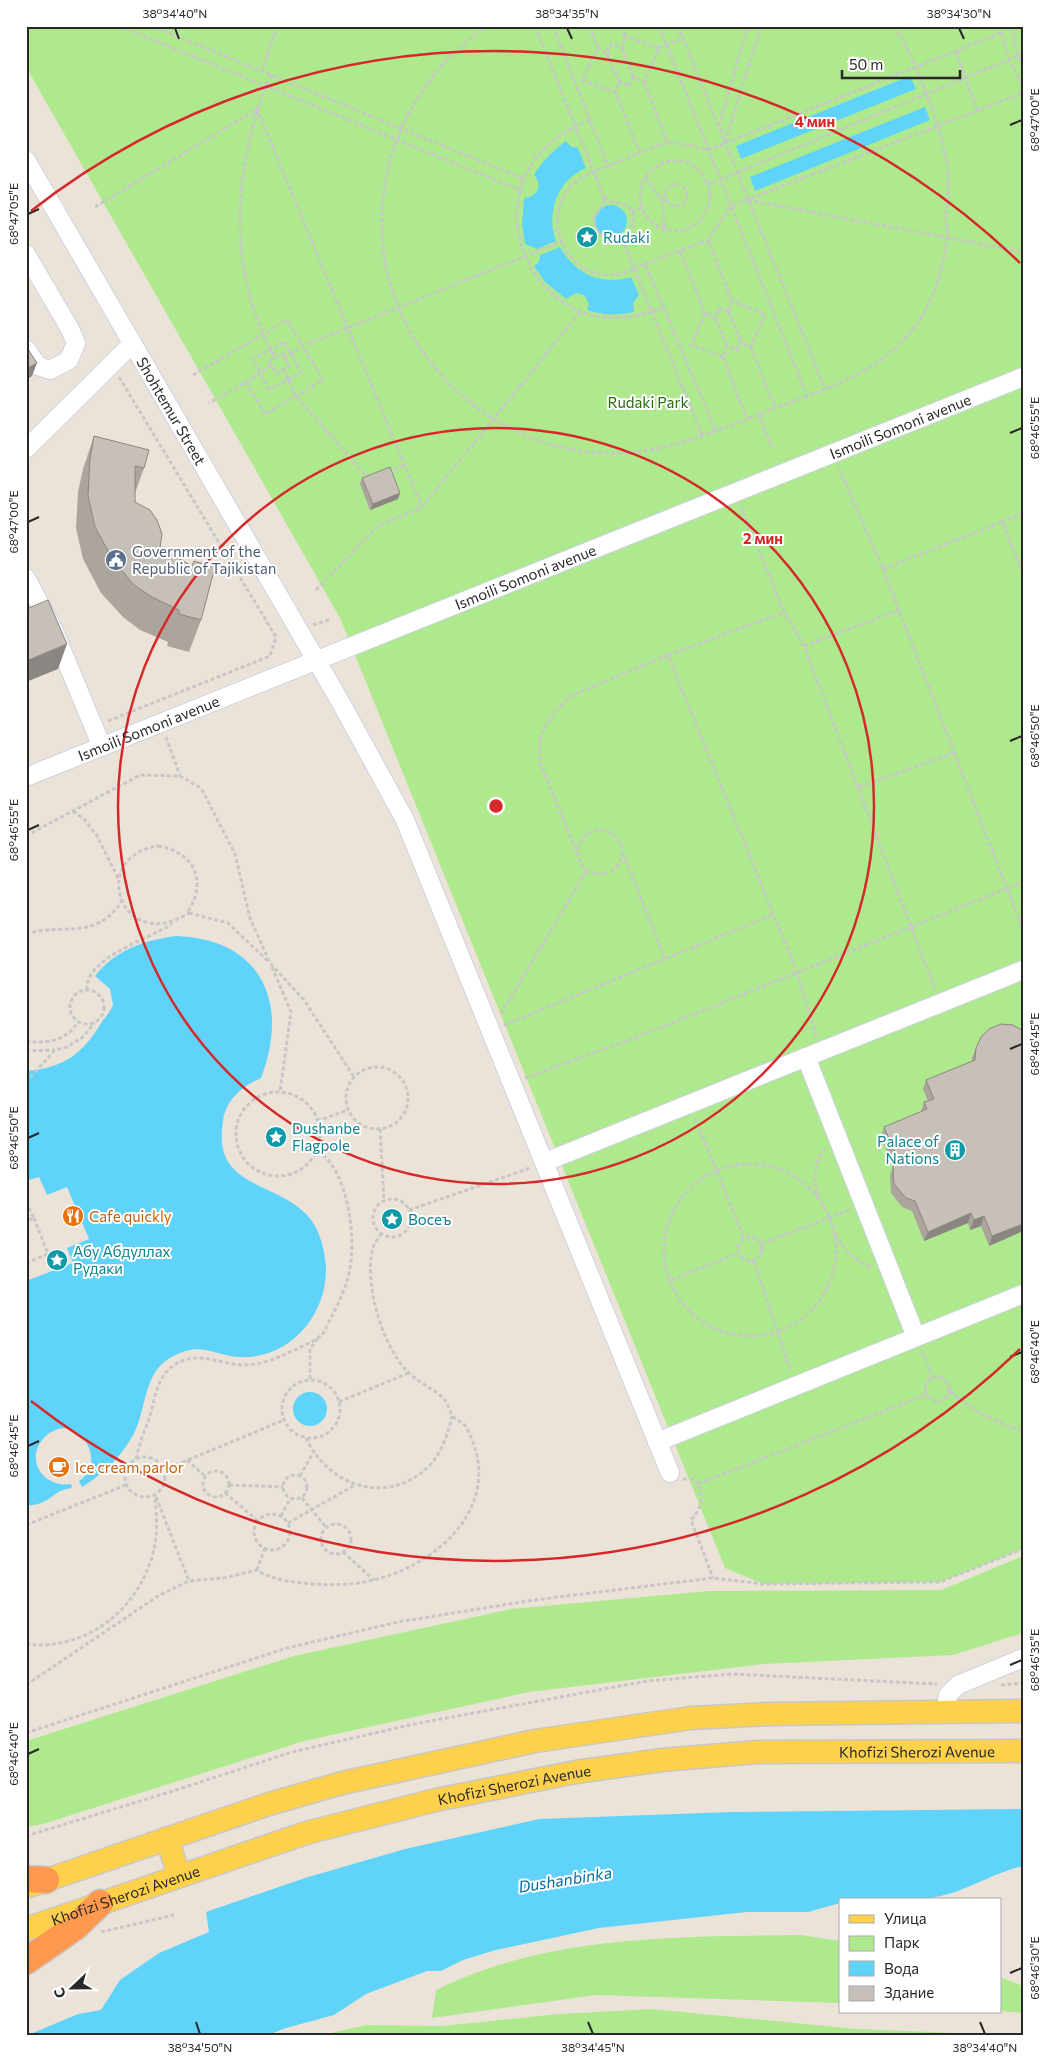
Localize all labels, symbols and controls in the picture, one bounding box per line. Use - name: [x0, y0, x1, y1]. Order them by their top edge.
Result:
- text: 38°34'40"N: [143, 6, 207, 20]
- text: 38°34'35"N: [535, 6, 599, 20]
- text: 38°34'30"N: [927, 6, 991, 20]
- scale bar: [842, 48, 959, 80]
- text: 50 m: [849, 55, 883, 73]
- text: 68°47'00"E: [1027, 88, 1041, 152]
- text: 4 мин: [795, 112, 835, 130]
- text: 68°47'05"E: [6, 183, 20, 245]
- place icon: Rudaki: [575, 225, 599, 249]
- place label: Rudaki: [603, 228, 650, 246]
- street label: Shohtemur Street: [133, 354, 210, 468]
- street label: Ismoili Somoni avenue: [827, 390, 974, 463]
- park label: Rudaki Park: [607, 393, 689, 411]
- text: 68°46'55"E: [1027, 397, 1041, 459]
- text: 68°47'00"E: [6, 490, 20, 554]
- text: 2 мин: [743, 529, 783, 547]
- street label: Ismoili Somoni avenue: [452, 540, 599, 613]
- place label: Government of the Republic of Tajikistan: [132, 542, 276, 577]
- public building icon: Government of the Republic of Tajikistan: [104, 548, 128, 572]
- street label: Ismoili Somoni avenue: [75, 691, 222, 764]
- text: 68°46'50"E: [1027, 704, 1041, 768]
- centre of rings: [487, 797, 505, 815]
- text: 68°46'55"E: [6, 799, 20, 861]
- text: 68°46'45"E: [1027, 1013, 1041, 1075]
- text: 68°46'50"E: [6, 1106, 20, 1170]
- place label: Dushanbe Flagpole: [292, 1119, 360, 1154]
- place icon: Dushanbe Flagpole: [264, 1125, 288, 1149]
- place label: Palace of Nations: [877, 1132, 939, 1167]
- building icon: Palace of Nations: [943, 1138, 967, 1162]
- restaurant icon: Cafe quickly: [61, 1204, 85, 1228]
- place label: Cafe quickly: [89, 1207, 172, 1225]
- place icon: Восеъ: [380, 1207, 404, 1231]
- place label: Восеъ: [408, 1210, 451, 1228]
- place label: Абу Абдуллах Рудаки: [73, 1242, 171, 1277]
- place icon: Абу Абдуллах Рудаки: [45, 1248, 69, 1272]
- text: 68°46'40"E: [1027, 1320, 1041, 1384]
- text: 68°46'45"E: [6, 1415, 20, 1477]
- cafe icon: Ice cream parlor: [47, 1455, 71, 1479]
- place label: Ice cream parlor: [75, 1458, 184, 1476]
- text: 68°46'35"E: [1027, 1629, 1041, 1691]
- text: 68°46'40"E: [6, 1722, 20, 1786]
- street label: Khofizi Sherozi Avenue: [839, 1742, 995, 1761]
- street label: Khofizi Sherozi Avenue: [436, 1761, 592, 1808]
- street label: Khofizi Sherozi Avenue: [49, 1861, 202, 1929]
- water label: Dushanbinka: [517, 1862, 613, 1896]
- legend: [839, 1898, 1002, 2014]
- text: Улица: [884, 1909, 926, 1927]
- text: Парк: [884, 1933, 920, 1951]
- text: 68°46'30"E: [1027, 1936, 1041, 2000]
- text: Вода: [884, 1959, 919, 1977]
- north arrow: [48, 1964, 98, 2014]
- text: Здание: [884, 1983, 934, 2001]
- text: С: [50, 1985, 69, 2001]
- text: 38°34'50"N: [168, 2040, 232, 2054]
- text: 38°34'45"N: [561, 2040, 625, 2054]
- text: 38°34'40"N: [953, 2040, 1017, 2054]

